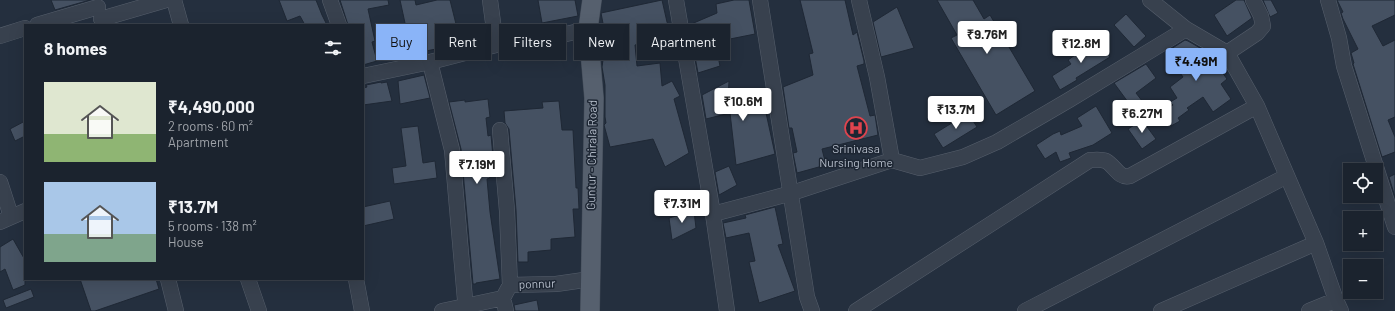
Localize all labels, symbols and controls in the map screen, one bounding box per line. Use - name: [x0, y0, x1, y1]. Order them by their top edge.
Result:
- pin: ₹9.76M: [954, 21, 1020, 55]
- chip: Buy: [376, 24, 427, 60]
- chip: Rent: [435, 24, 491, 60]
- chip: Filters: [499, 24, 566, 60]
- chip: New: [574, 24, 629, 60]
- chip: Apartment: [637, 24, 730, 60]
- text: ₹9.76M: [967, 26, 1007, 42]
- pin: ₹12.8M: [1048, 30, 1114, 64]
- text: ₹12.8M: [1061, 35, 1101, 51]
- icon: filters: [322, 37, 344, 59]
- text: 8 homes: [44, 38, 107, 58]
- pin: ₹4.49M: [1163, 48, 1229, 82]
- text: ₹4.49M: [1175, 53, 1217, 69]
- pin: ₹10.6M: [710, 88, 776, 122]
- text: ₹10.6M: [723, 93, 763, 109]
- text: ₹4,490,000: [168, 96, 255, 116]
- pin: ₹13.7M: [923, 96, 989, 130]
- icon: home: [76, 98, 124, 146]
- street label: Guntur - Chirala Road: [583, 100, 599, 210]
- pin: ₹6.27M: [1109, 100, 1175, 134]
- text: ₹13.7M: [937, 101, 975, 117]
- text: ₹6.27M: [1122, 105, 1162, 121]
- hospital icon: Srinivasa Nursing Home: [843, 115, 869, 141]
- text: 2 rooms · 60 m²: [168, 118, 253, 134]
- text: Apartment: [168, 134, 229, 150]
- place label: Srinivasa Nursing Home: [819, 141, 893, 169]
- pin: ₹7.19M: [444, 151, 510, 185]
- text: ₹7.19M: [458, 156, 496, 172]
- map controls: [1343, 163, 1383, 299]
- button: locate: [1343, 163, 1383, 203]
- pin: ₹7.31M: [649, 190, 715, 224]
- text: ₹7.31M: [663, 195, 701, 211]
- text: ₹13.7M: [168, 196, 218, 216]
- icon: home: [76, 198, 124, 246]
- button: +: [1343, 211, 1383, 251]
- text: 5 rooms · 138 m²: [168, 218, 257, 234]
- text: House: [168, 234, 204, 250]
- button: −: [1343, 259, 1383, 299]
- street label: ponnur: [518, 275, 556, 291]

